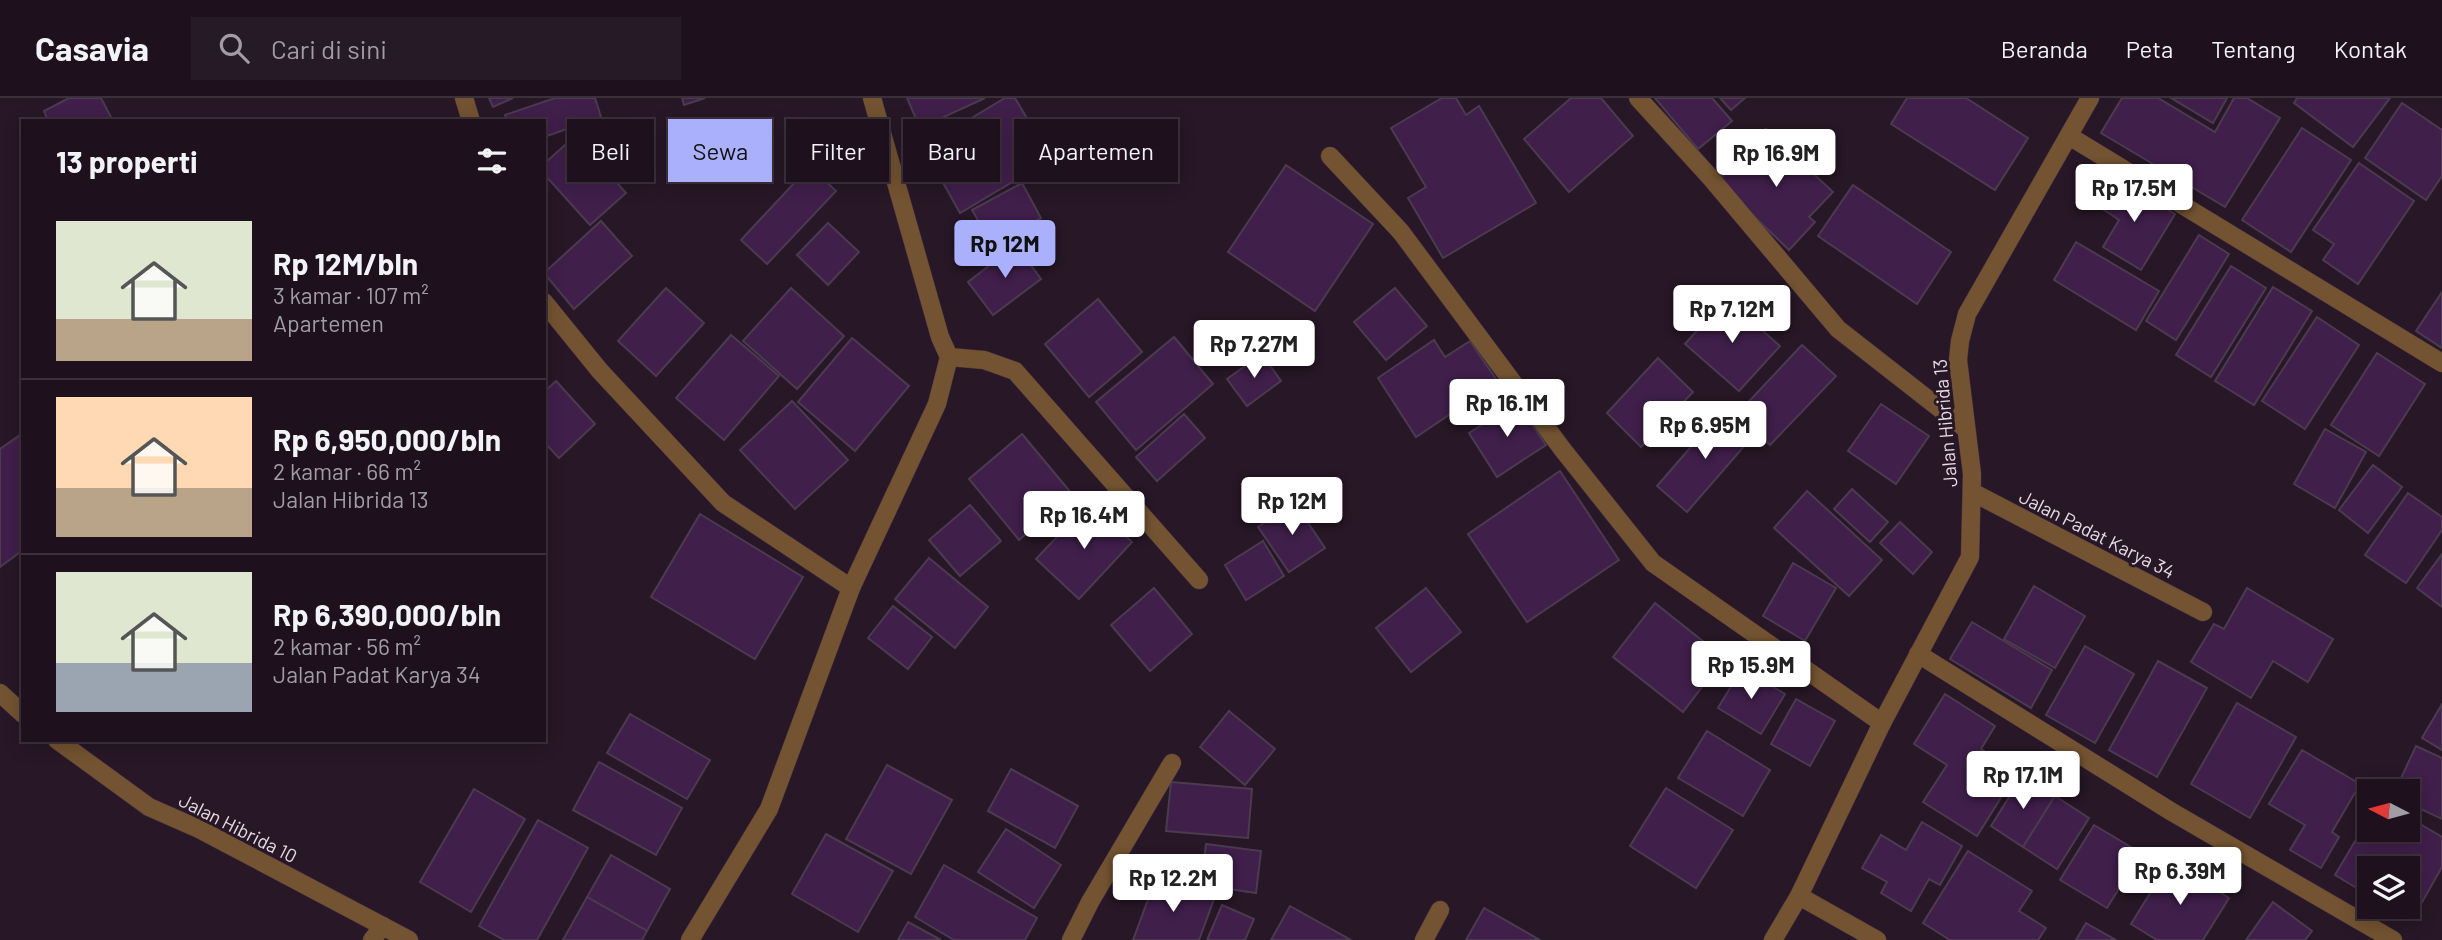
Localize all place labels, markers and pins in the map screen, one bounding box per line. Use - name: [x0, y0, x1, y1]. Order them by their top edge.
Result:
- pin: Rp 16.9M: [1704, 130, 1848, 189]
- pin: Rp 17.5M: [2062, 164, 2206, 224]
- pin: Rp 12M: [948, 220, 1062, 280]
- pin: Rp 7.12M: [1660, 286, 1804, 345]
- pin: Rp 7.27M: [1182, 320, 1326, 380]
- pin: Rp 16.1M: [1435, 380, 1579, 439]
- pin: Rp 6.95M: [1633, 402, 1777, 461]
- pin: Rp 12M: [1235, 478, 1349, 537]
- pin: Rp 16.4M: [1012, 491, 1156, 551]
- pin: Rp 15.9M: [1679, 642, 1823, 701]
- pin: Rp 17.1M: [1951, 752, 2095, 811]
- pin: Rp 6.39M: [2108, 848, 2252, 907]
- pin: Rp 12.2M: [1101, 854, 1245, 914]

